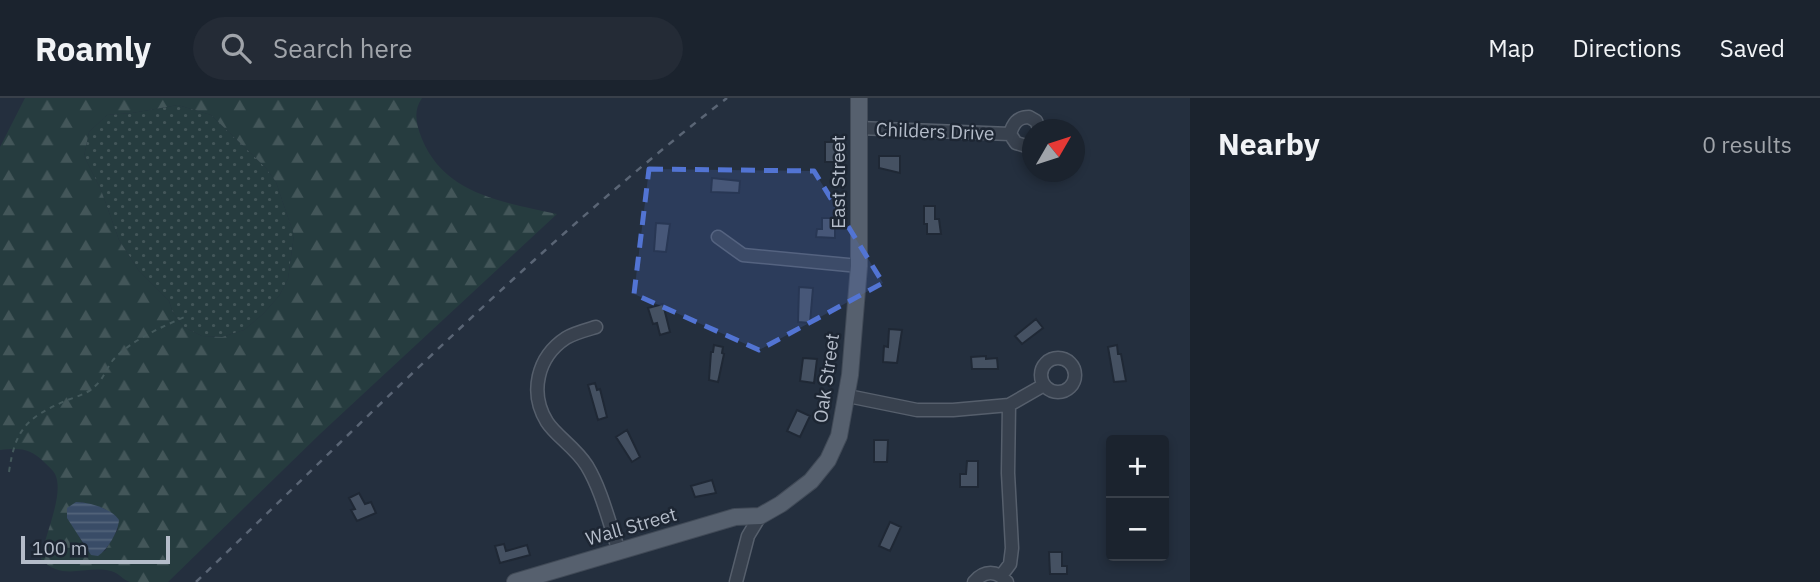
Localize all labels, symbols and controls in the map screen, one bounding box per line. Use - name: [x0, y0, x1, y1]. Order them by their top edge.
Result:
- search box: [193, 17, 683, 80]
- text: Roamly: [35, 27, 151, 70]
- icon: search: [217, 29, 255, 67]
- text: Search here: [273, 31, 412, 65]
- text: Map: [1488, 32, 1534, 64]
- text: Directions: [1572, 32, 1682, 64]
- text: Saved: [1720, 32, 1785, 64]
- street label: Childers Drive: [875, 117, 995, 145]
- north arrow: [1022, 119, 1085, 182]
- text: Nearby: [1218, 124, 1320, 163]
- text: 0 results: [1702, 129, 1792, 159]
- street label: East Street: [826, 135, 850, 229]
- street label: Oak Street: [808, 332, 844, 424]
- map controls: [1106, 435, 1169, 561]
- button: +: [1106, 435, 1169, 498]
- button: −: [1106, 498, 1169, 561]
- street label: Wall Street: [583, 502, 679, 550]
- scale bar: [21, 533, 170, 565]
- text: 100 m: [32, 536, 87, 560]

